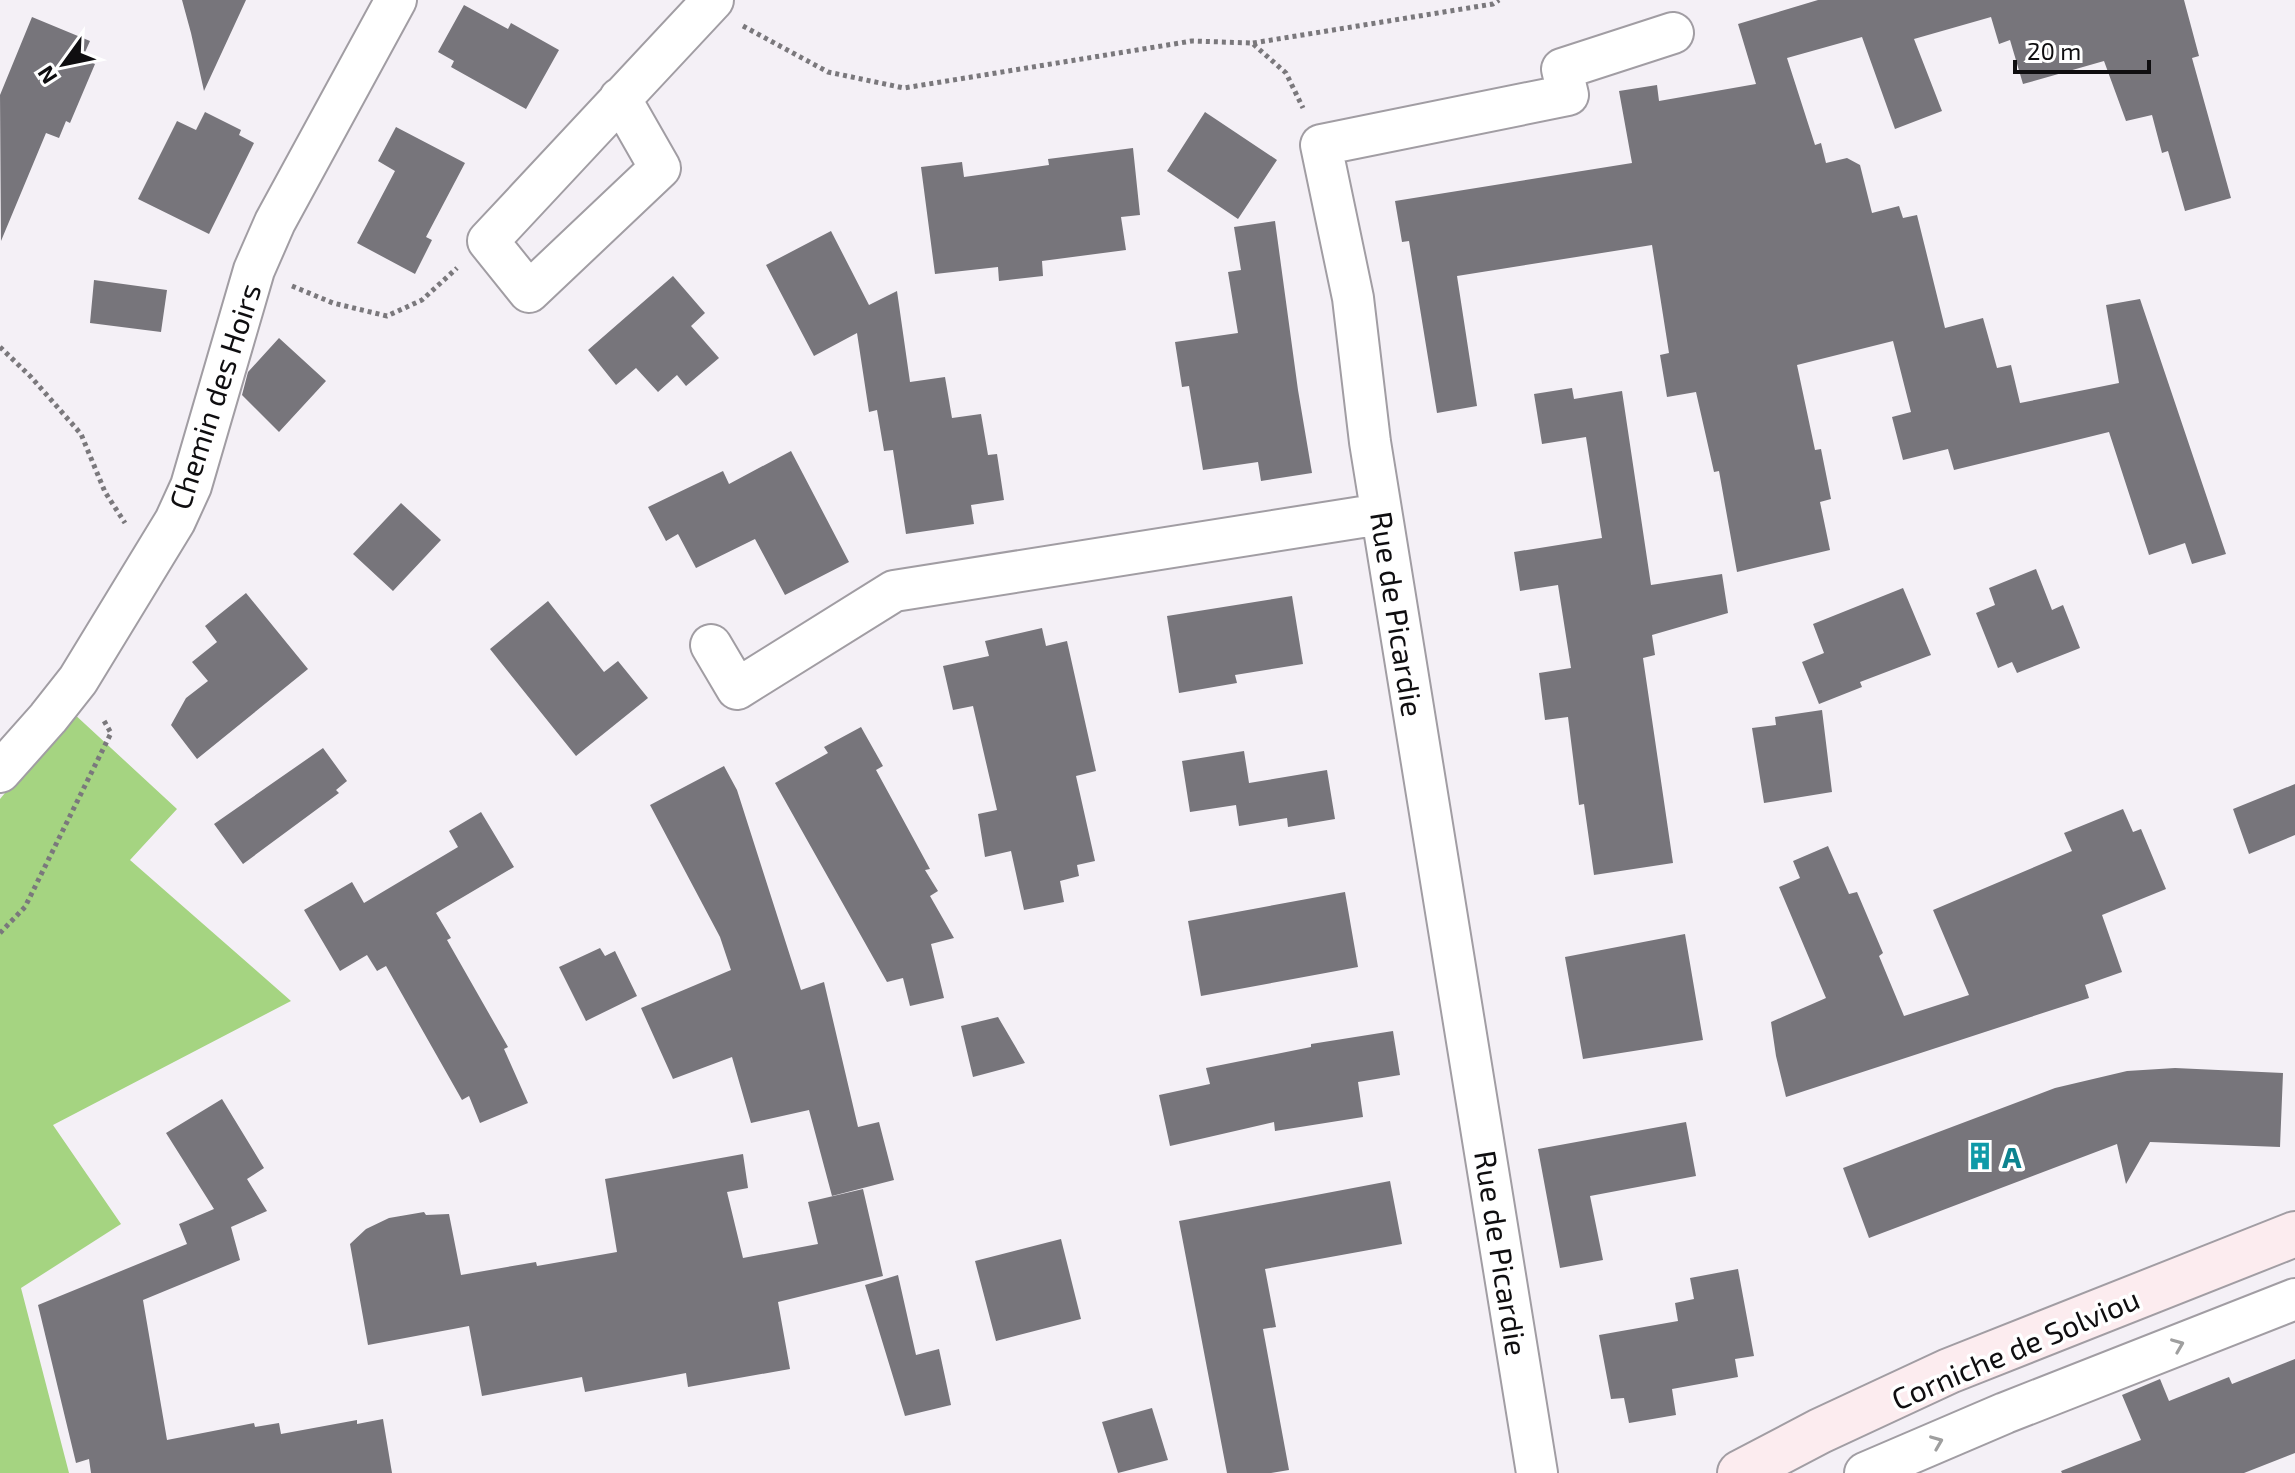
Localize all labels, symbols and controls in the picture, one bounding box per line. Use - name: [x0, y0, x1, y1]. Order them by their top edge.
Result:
- north arrow: [24, 24, 104, 104]
- scale bar: [2015, 24, 2149, 74]
- text: 20 m: [2027, 36, 2081, 65]
- text: N: [31, 62, 62, 89]
- street label: Chemin des Hoirs: [160, 278, 268, 514]
- street label: Rue de Picardie: [1364, 509, 1432, 719]
- place label: A: [2002, 1138, 2022, 1174]
- building icon: A: [1965, 1141, 1995, 1171]
- street label: Rue de Picardie: [1468, 1148, 1536, 1358]
- street label: Corniche de Solviou: [1886, 1280, 2144, 1416]
- one-way arrow: [2170, 1338, 2184, 1355]
- one-way arrow: [1929, 1435, 1943, 1451]

